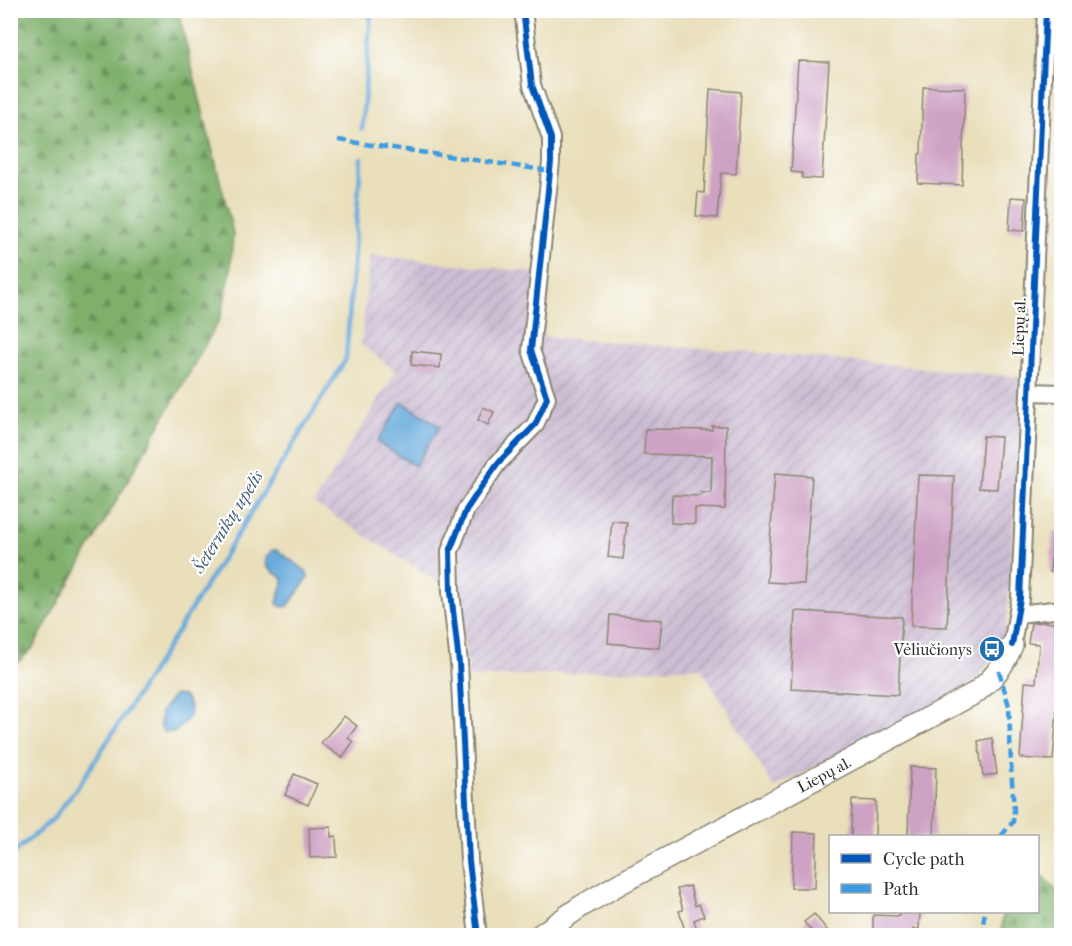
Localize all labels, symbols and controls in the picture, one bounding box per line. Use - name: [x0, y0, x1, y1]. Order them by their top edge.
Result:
- street label: Liepų al.: [1008, 298, 1030, 356]
- water label: Šeternikų upelis: [187, 466, 268, 578]
- bus stop icon: Vėliučionys: [977, 634, 1007, 664]
- place label: Vėliučionys: [893, 640, 972, 659]
- street label: Liepų al.: [794, 752, 854, 796]
- legend: [829, 835, 1039, 913]
- text: Cycle path: [883, 849, 964, 870]
- text: Path: [883, 879, 919, 900]

